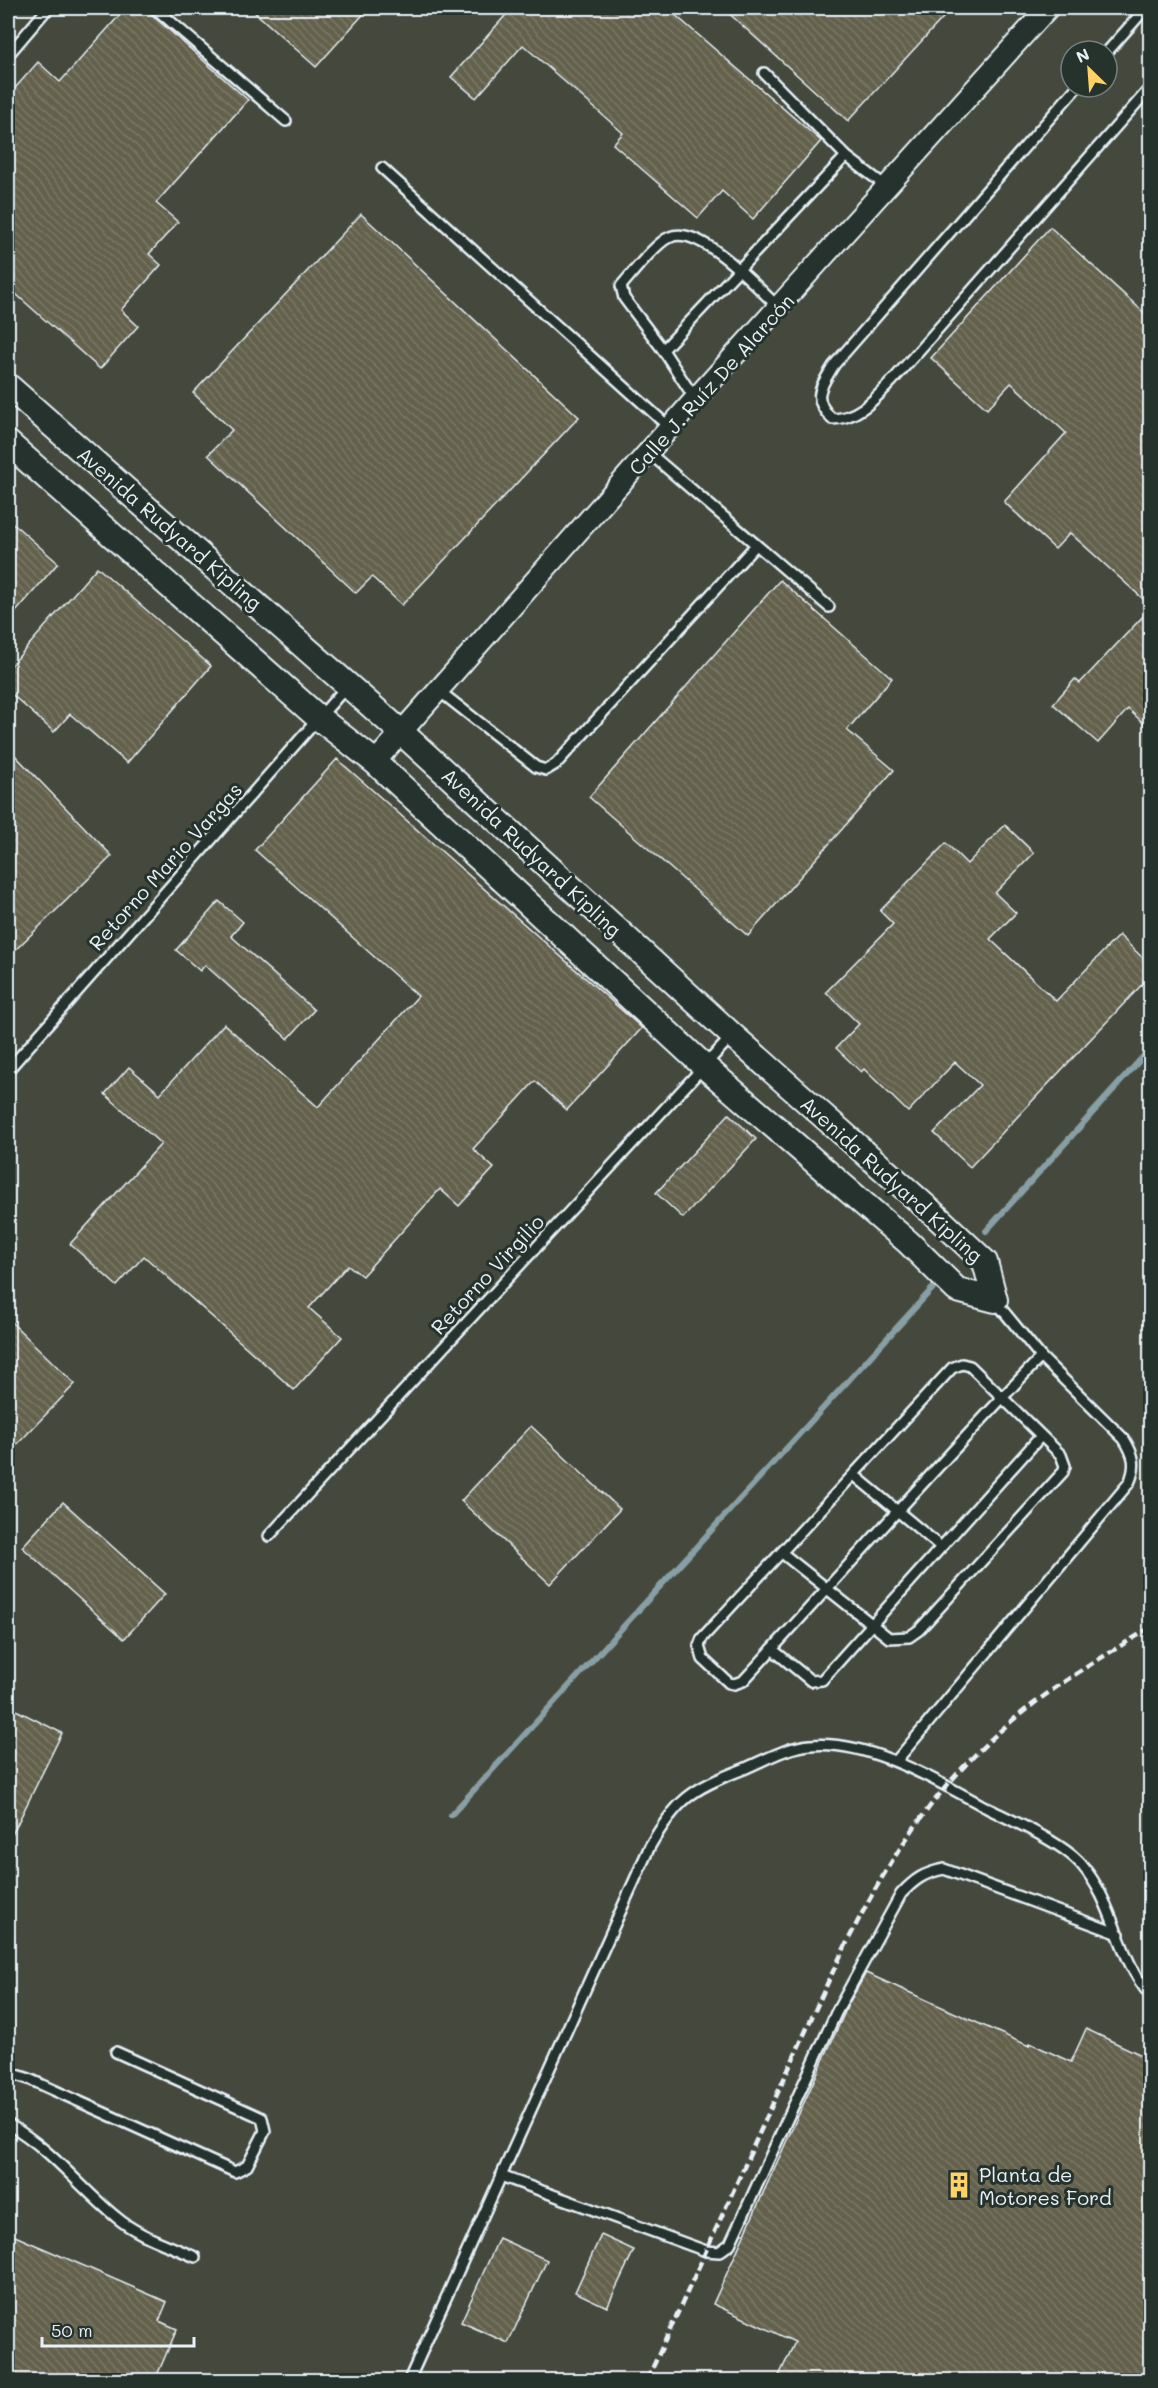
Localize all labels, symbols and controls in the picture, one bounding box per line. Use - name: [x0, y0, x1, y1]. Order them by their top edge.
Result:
- north arrow: [1059, 39, 1119, 99]
- text: N: [1073, 43, 1092, 67]
- street label: Calle J. Ruíz De Alarcón: [623, 288, 799, 480]
- street label: Avenida Rudyard Kipling: [72, 441, 268, 615]
- street label: Avenida Rudyard Kipling: [437, 762, 627, 942]
- street label: Retorno Mario Vargas: [83, 777, 247, 955]
- street label: Avenida Rudyard Kipling: [795, 1090, 989, 1268]
- street label: Retorno Virgilio: [425, 1208, 549, 1340]
- place label: Planta de Motores Ford: [979, 2161, 1112, 2210]
- building icon: Planta de Motores Ford: [944, 2170, 974, 2200]
- scale bar: [42, 2310, 194, 2348]
- text: 50 m: [51, 2318, 93, 2342]

